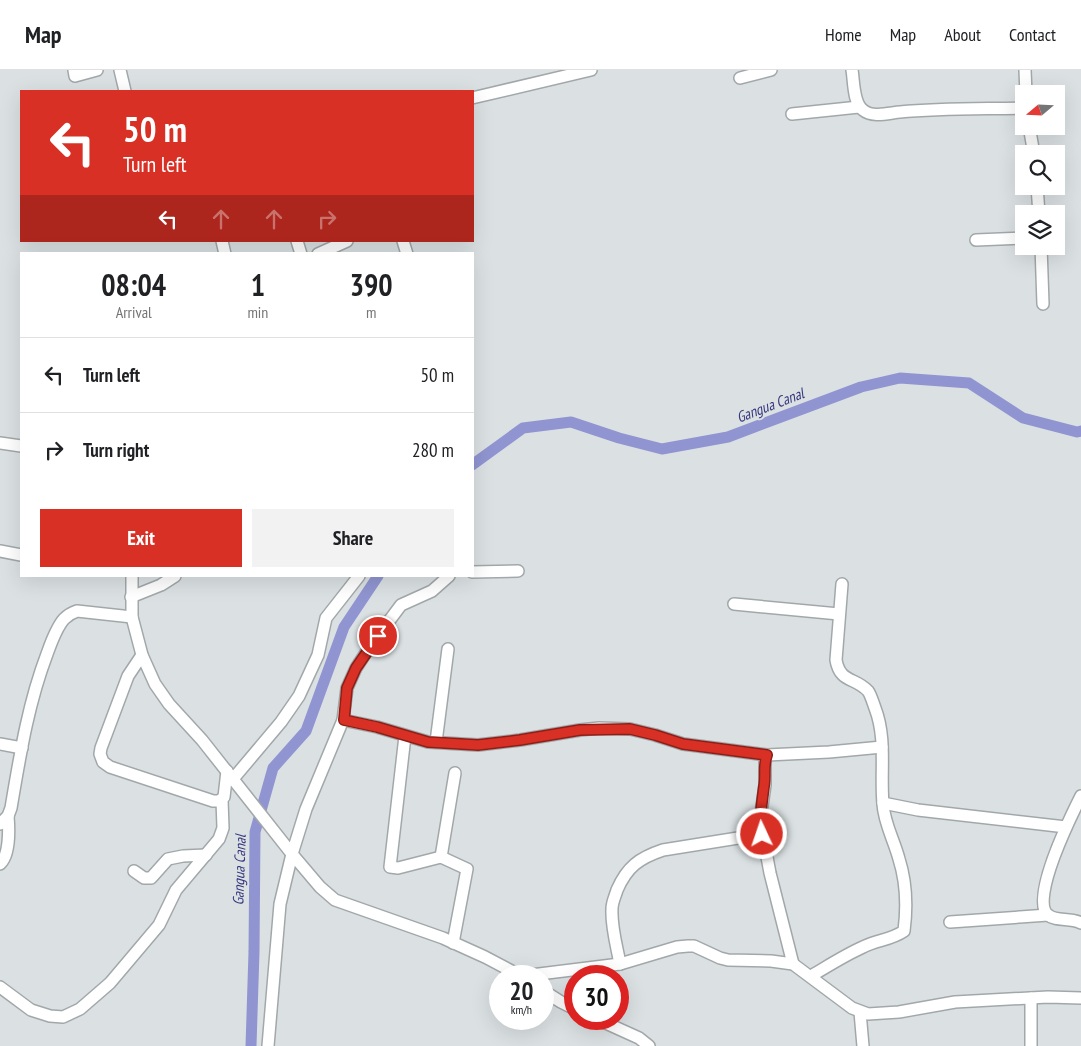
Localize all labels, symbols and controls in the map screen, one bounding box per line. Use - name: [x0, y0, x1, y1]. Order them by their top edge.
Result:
- text: Map: [25, 19, 62, 50]
- text: Home: [825, 23, 862, 46]
- text: Map: [890, 23, 916, 46]
- text: About: [944, 23, 981, 46]
- text: Contact: [1009, 23, 1056, 46]
- north arrow: [1015, 85, 1065, 135]
- map controls: [1015, 85, 1065, 255]
- text: 50 m: [123, 106, 187, 152]
- icon: left: [40, 110, 105, 175]
- button: search: [1015, 145, 1065, 195]
- text: Turn left: [123, 150, 187, 178]
- icon: left: [154, 205, 182, 233]
- icon: ahead: [207, 205, 235, 233]
- icon: ahead: [260, 205, 288, 233]
- icon: right: [313, 205, 341, 233]
- button: layers: [1015, 205, 1065, 255]
- text: 08:04: [101, 265, 166, 304]
- text: 1: [251, 265, 265, 304]
- text: 390: [350, 265, 393, 304]
- text: Arrival: [116, 302, 152, 322]
- text: min: [247, 302, 268, 322]
- text: m: [366, 302, 376, 322]
- icon: left: [40, 361, 68, 389]
- text: Turn left: [83, 363, 140, 387]
- text: 50 m: [421, 363, 454, 387]
- water label: Gangua Canal: [734, 383, 808, 427]
- icon: right: [40, 436, 68, 464]
- text: Turn right: [83, 438, 149, 462]
- text: 280 m: [412, 438, 454, 462]
- button: Exit: [40, 509, 242, 567]
- button: Share: [252, 509, 454, 567]
- pin: [357, 615, 399, 657]
- icon: arrive: [364, 622, 392, 650]
- position arrow: [735, 807, 787, 859]
- water label: Gangua Canal: [228, 833, 250, 906]
- speed limit sign: 30: [564, 965, 629, 1030]
- text: 20: [510, 975, 533, 1007]
- text: km/h: [511, 1002, 532, 1017]

